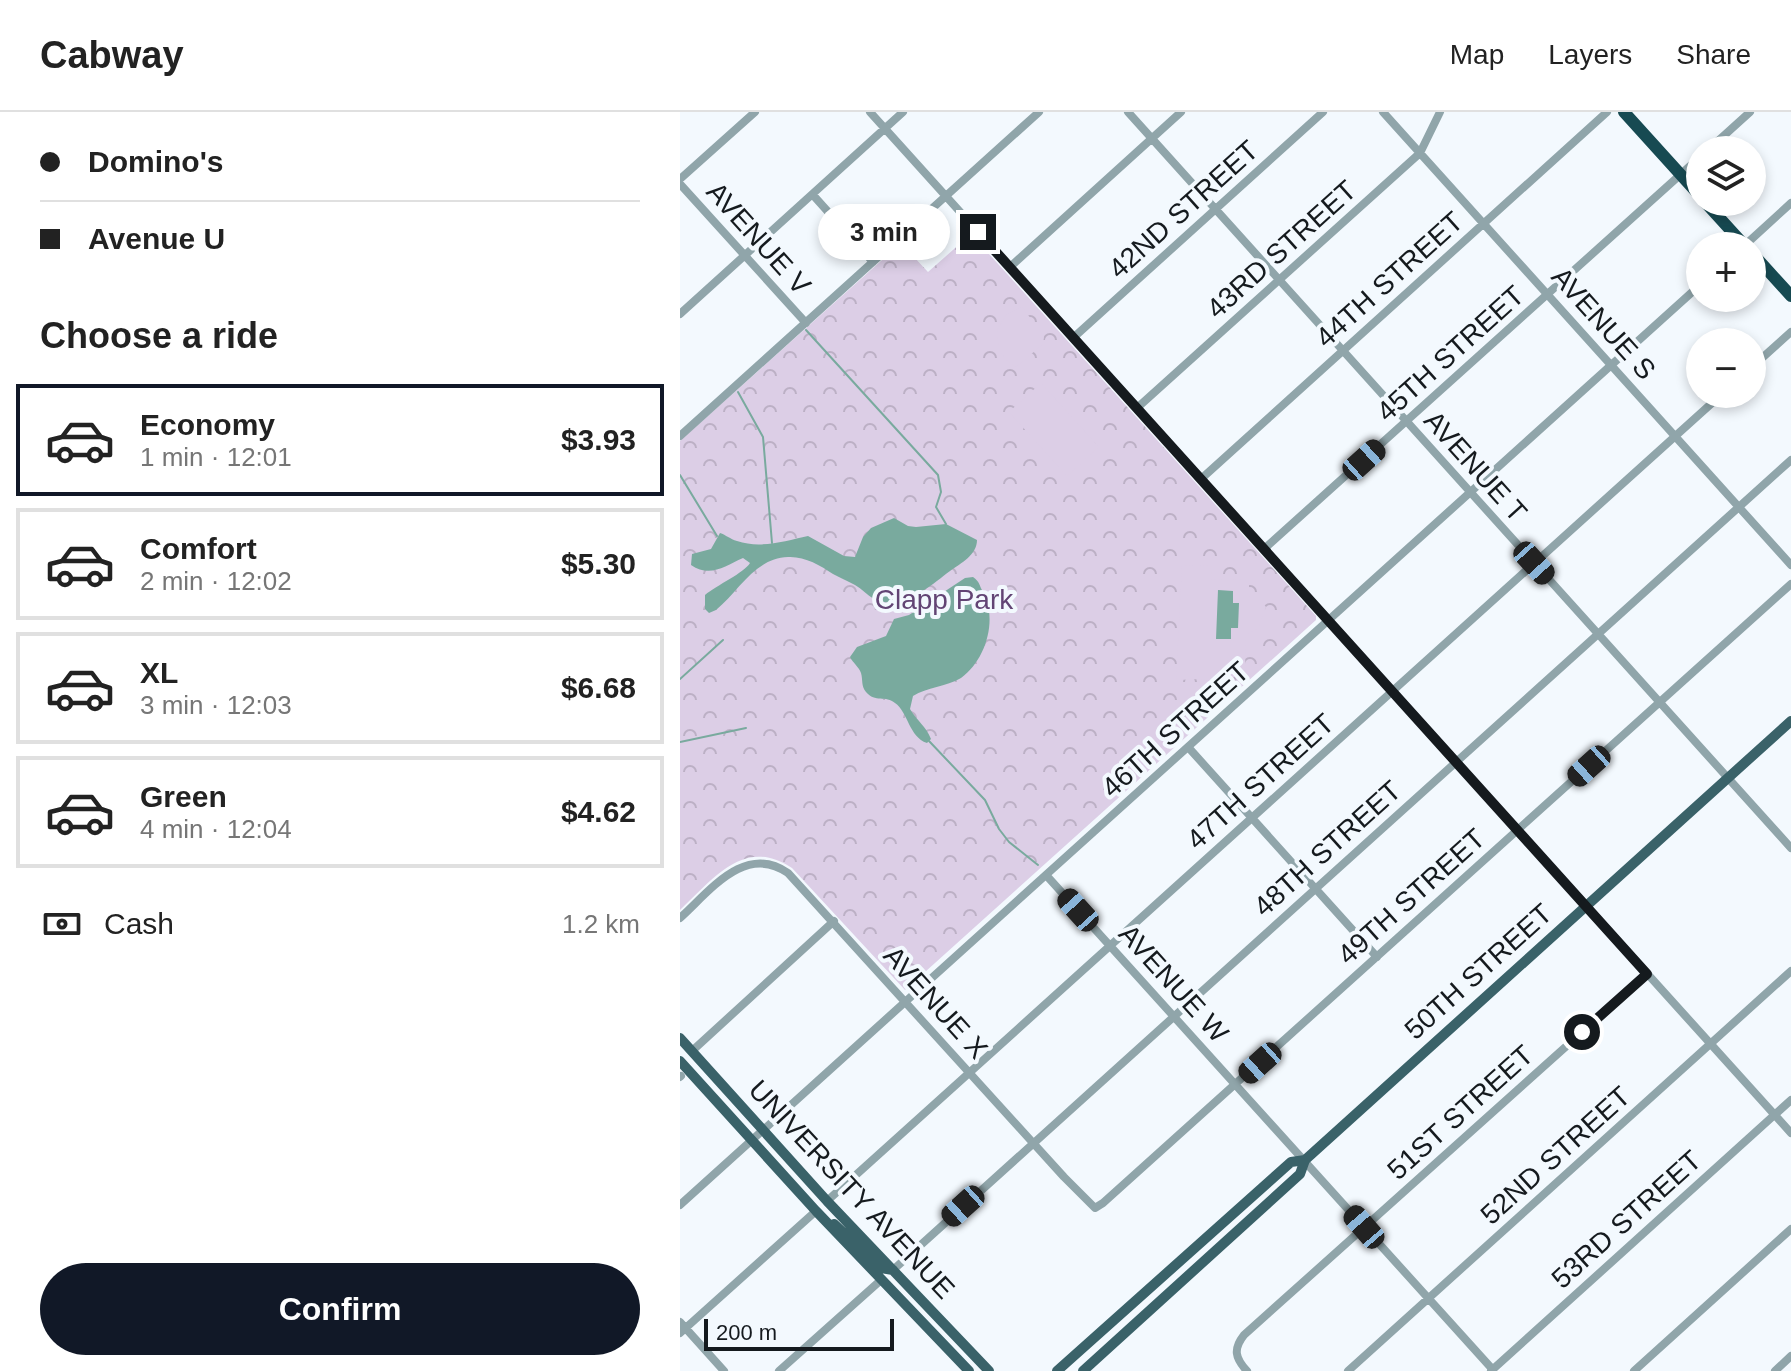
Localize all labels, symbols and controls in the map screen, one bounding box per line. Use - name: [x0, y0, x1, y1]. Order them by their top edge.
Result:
- text: Cabway: [40, 34, 184, 76]
- text: Map: [1450, 39, 1504, 70]
- text: Layers: [1548, 39, 1632, 70]
- text: Share: [1676, 39, 1751, 70]
- street label: 42ND STREET: [1102, 134, 1264, 284]
- map controls: [1686, 136, 1766, 408]
- button: layers: [1686, 136, 1766, 216]
- text: Domino's: [88, 145, 223, 178]
- street label: 43RD STREET: [1200, 174, 1362, 324]
- street label: AVENUE V: [700, 176, 817, 301]
- callout: 3 min: [818, 204, 950, 260]
- street label: 44TH STREET: [1310, 205, 1469, 353]
- route end: [960, 214, 996, 250]
- text: 3 min: [850, 217, 918, 247]
- text: Avenue U: [88, 222, 225, 255]
- button: +: [1686, 232, 1766, 312]
- street label: AVENUE S: [1545, 261, 1662, 386]
- street label: 45TH STREET: [1371, 279, 1530, 427]
- text: Choose a ride: [40, 315, 278, 356]
- button: −: [1686, 328, 1766, 408]
- icon: car: [44, 404, 116, 476]
- street label: AVENUE T: [1418, 405, 1533, 528]
- text: Economy: [140, 408, 275, 441]
- text: $3.93: [561, 423, 636, 456]
- car: [1338, 435, 1390, 485]
- text: 1 min · 12:01: [140, 442, 292, 472]
- icon: car: [44, 528, 116, 600]
- text: Comfort: [140, 532, 257, 565]
- car: [1509, 537, 1559, 589]
- text: $5.30: [561, 547, 636, 580]
- text: 2 min · 12:02: [140, 566, 292, 596]
- park label: Clapp Park: [875, 584, 1014, 615]
- icon: car: [44, 652, 116, 724]
- street label: 46TH STREET: [1096, 655, 1255, 803]
- text: XL: [140, 656, 178, 689]
- text: $6.68: [561, 671, 636, 704]
- text: 3 min · 12:03: [140, 690, 292, 720]
- street label: 47TH STREET: [1181, 707, 1340, 855]
- car: [1563, 741, 1615, 791]
- street label: 48TH STREET: [1248, 774, 1407, 922]
- icon: car: [44, 776, 116, 848]
- text: Green: [140, 780, 227, 813]
- text: $4.62: [561, 795, 636, 828]
- text: 4 min · 12:04: [140, 814, 292, 844]
- street label: 49TH STREET: [1332, 822, 1491, 970]
- car: [1053, 884, 1103, 936]
- street label: 50TH STREET: [1399, 897, 1558, 1045]
- icon: cash: [40, 902, 84, 946]
- text: Cash: [104, 907, 174, 940]
- text: 1.2 km: [562, 909, 640, 939]
- street label: AVENUE W: [1113, 918, 1235, 1049]
- street label: AVENUE X: [877, 940, 994, 1065]
- route start: [1564, 1014, 1600, 1050]
- car: [1234, 1038, 1286, 1088]
- street label: 51ST STREET: [1381, 1039, 1539, 1186]
- street label: UNIVERSITY AVENUE: [742, 1074, 961, 1305]
- street label: 52ND STREET: [1474, 1080, 1636, 1230]
- street label: 53RD STREET: [1545, 1144, 1707, 1294]
- car: [937, 1181, 989, 1231]
- car: [1339, 1201, 1389, 1253]
- button: Confirm: [40, 1263, 640, 1355]
- scale bar: [704, 1315, 894, 1351]
- text: 200 m: [716, 1320, 777, 1345]

